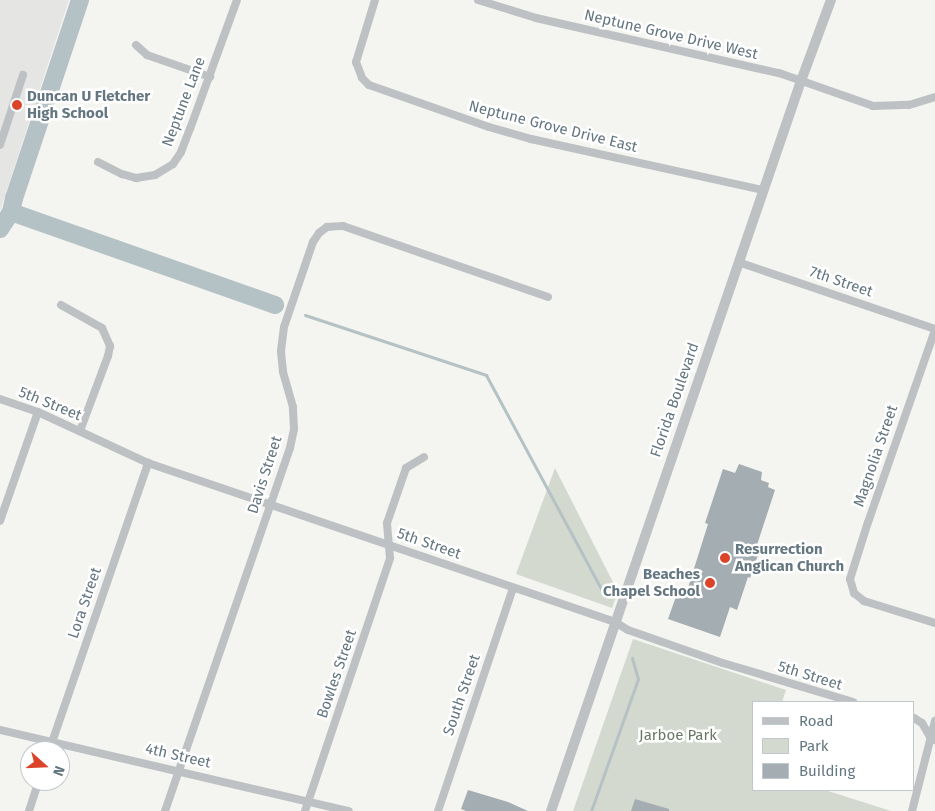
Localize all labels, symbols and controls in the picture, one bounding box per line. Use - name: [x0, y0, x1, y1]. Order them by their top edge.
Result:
- street label: Neptune Grove Drive West: [583, 6, 759, 64]
- street label: Neptune Lane: [159, 54, 209, 150]
- place label: Duncan U Fletcher High School: [27, 87, 150, 122]
- street label: Neptune Grove Drive East: [467, 97, 639, 157]
- marker: Duncan U Fletcher High School: [11, 99, 23, 111]
- street label: 7th Street: [807, 263, 875, 301]
- street label: Florida Boulevard: [647, 340, 703, 460]
- street label: 5th Street: [16, 383, 84, 425]
- street label: Magnolia Street: [850, 403, 902, 509]
- street label: Davis Street: [244, 434, 286, 516]
- street label: 5th Street: [395, 525, 463, 563]
- place label: Resurrection Anglican Church: [735, 540, 844, 575]
- marker: Resurrection Anglican Church: [719, 552, 731, 564]
- street label: Lora Street: [64, 565, 106, 641]
- place label: Beaches Chapel School: [603, 565, 700, 600]
- marker: Beaches Chapel School: [704, 577, 716, 589]
- street label: Bowles Street: [313, 627, 361, 721]
- street label: South Street: [440, 652, 484, 738]
- street label: 5th Street: [776, 658, 844, 694]
- legend: [752, 701, 915, 791]
- text: Road: [799, 712, 834, 730]
- park label: Jarboe Park: [639, 727, 717, 745]
- text: Park: [799, 737, 829, 755]
- street label: 4th Street: [143, 740, 213, 772]
- north arrow: [20, 741, 70, 791]
- text: Building: [799, 762, 855, 780]
- text: N: [49, 764, 68, 778]

